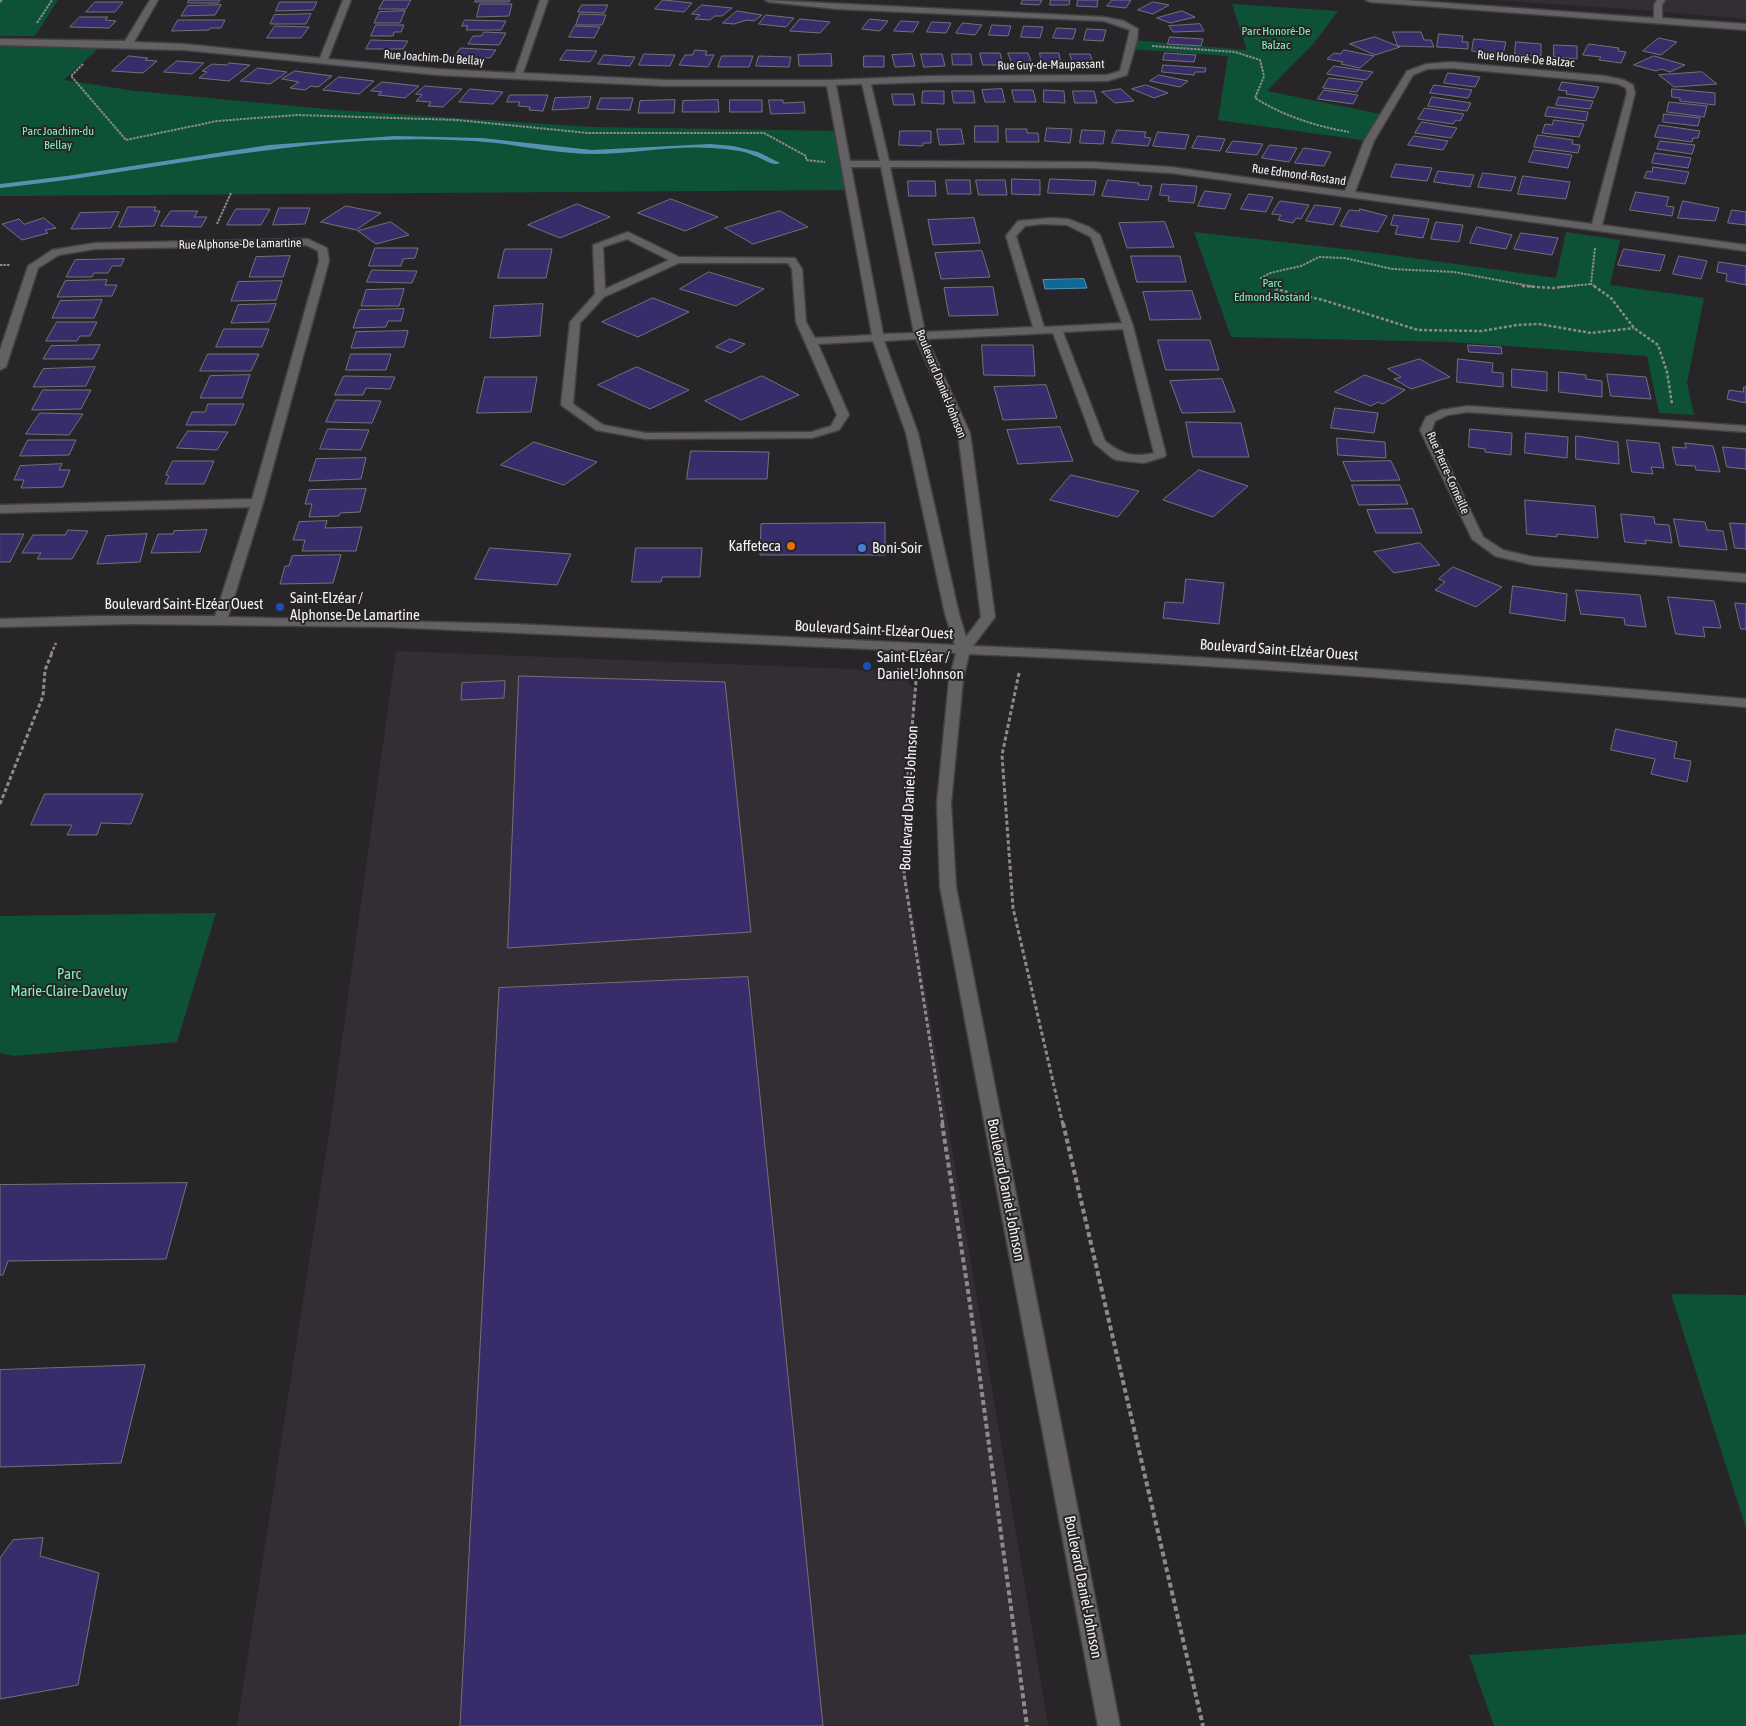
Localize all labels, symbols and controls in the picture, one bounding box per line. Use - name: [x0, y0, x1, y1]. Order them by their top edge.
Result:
- park label: Parc Honoré-De Balzac: [1241, 24, 1311, 52]
- street label: Rue Joachim-Du Bellay: [383, 47, 485, 69]
- street label: Rue Honoré-De Balzac: [1477, 48, 1575, 70]
- street label: Rue Guy-de-Maupassant: [997, 57, 1105, 73]
- park label: Parc Joachim-du Bellay: [22, 124, 94, 152]
- street label: Rue Edmond-Rostand: [1251, 161, 1347, 189]
- street label: Rue Alphonse-De Lamartine: [179, 236, 301, 252]
- park label: Parc Edmond-Rostand: [1234, 276, 1310, 304]
- street label: Boulevard Daniel-Johnson: [913, 327, 969, 441]
- street label: Rue Pierre-Corneille: [1423, 430, 1473, 516]
- place label: Kaffeteca: [729, 537, 781, 555]
- place label: Boni-Soir: [872, 539, 922, 557]
- marker: Kaffeteca: [785, 540, 797, 552]
- marker: Boni-Soir: [856, 542, 868, 554]
- place label: Saint-Elzéar / Alphonse-De Lamartine: [290, 589, 420, 624]
- street label: Boulevard Saint-Elzéar Ouest: [105, 595, 263, 613]
- marker: Saint-Elzéar / Alphonse-De Lamartine: [274, 601, 286, 613]
- street label: Boulevard Saint-Elzéar Ouest: [794, 617, 954, 643]
- street label: Boulevard Saint-Elzéar Ouest: [1199, 635, 1359, 665]
- place label: Saint-Elzéar / Daniel-Johnson: [877, 648, 964, 683]
- marker: Saint-Elzéar / Daniel-Johnson: [861, 660, 873, 672]
- street label: Boulevard Daniel-Johnson: [896, 725, 922, 871]
- park label: Parc Marie-Claire-Daveluy: [10, 965, 128, 1000]
- street label: Boulevard Daniel-Johnson: [983, 1117, 1029, 1263]
- street label: Boulevard Daniel-Johnson: [1060, 1514, 1106, 1660]

